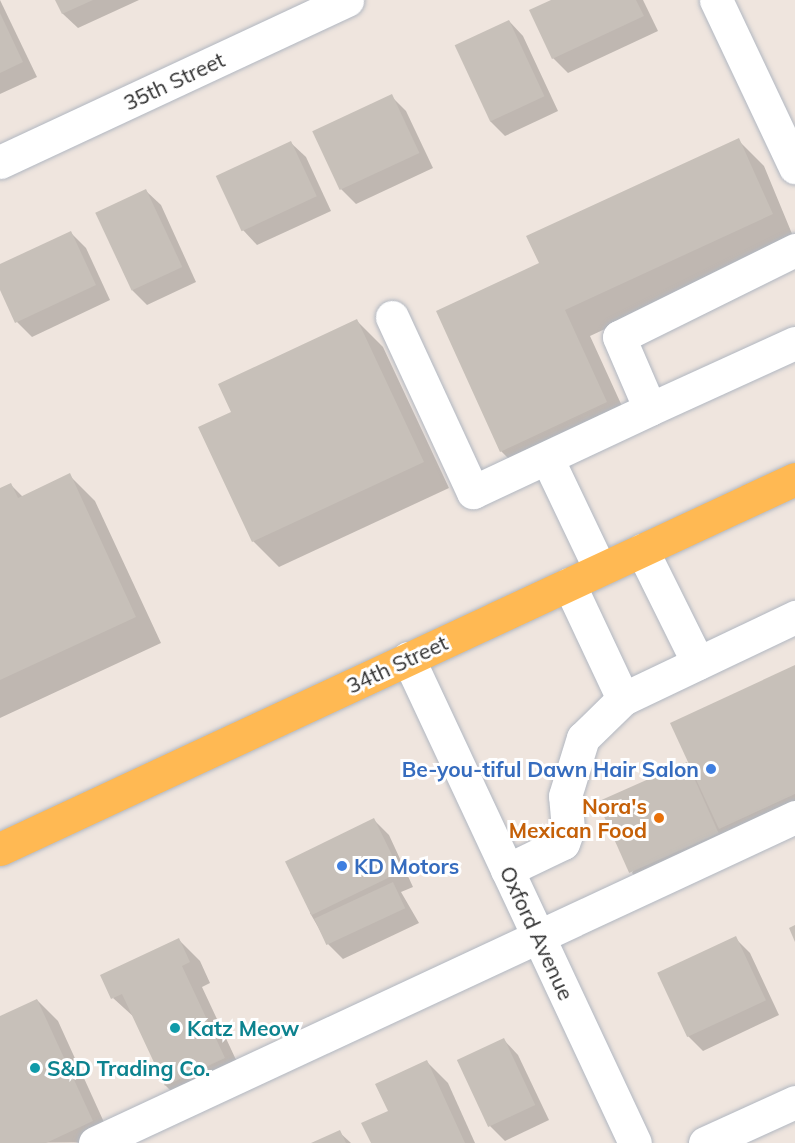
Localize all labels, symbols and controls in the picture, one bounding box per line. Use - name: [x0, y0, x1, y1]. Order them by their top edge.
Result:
- street label: 35th Street: [120, 47, 228, 115]
- street label: 34th Street: [343, 630, 451, 698]
- place label: Be-you-tiful Dawn Hair Salon: [402, 756, 699, 782]
- marker: Be-you-tiful Dawn Hair Salon: [704, 762, 718, 776]
- place label: Nora's Mexican Food: [509, 793, 647, 843]
- marker: Nora's Mexican Food: [652, 811, 666, 825]
- place label: KD Motors: [354, 853, 459, 879]
- marker: KD Motors: [335, 859, 349, 873]
- street label: Oxford Avenue: [495, 862, 579, 1004]
- place label: Katz Meow: [187, 1015, 299, 1041]
- marker: Katz Meow: [168, 1021, 182, 1035]
- place label: S&D Trading Co.: [47, 1055, 210, 1081]
- marker: S&D Trading Co.: [28, 1061, 42, 1075]

